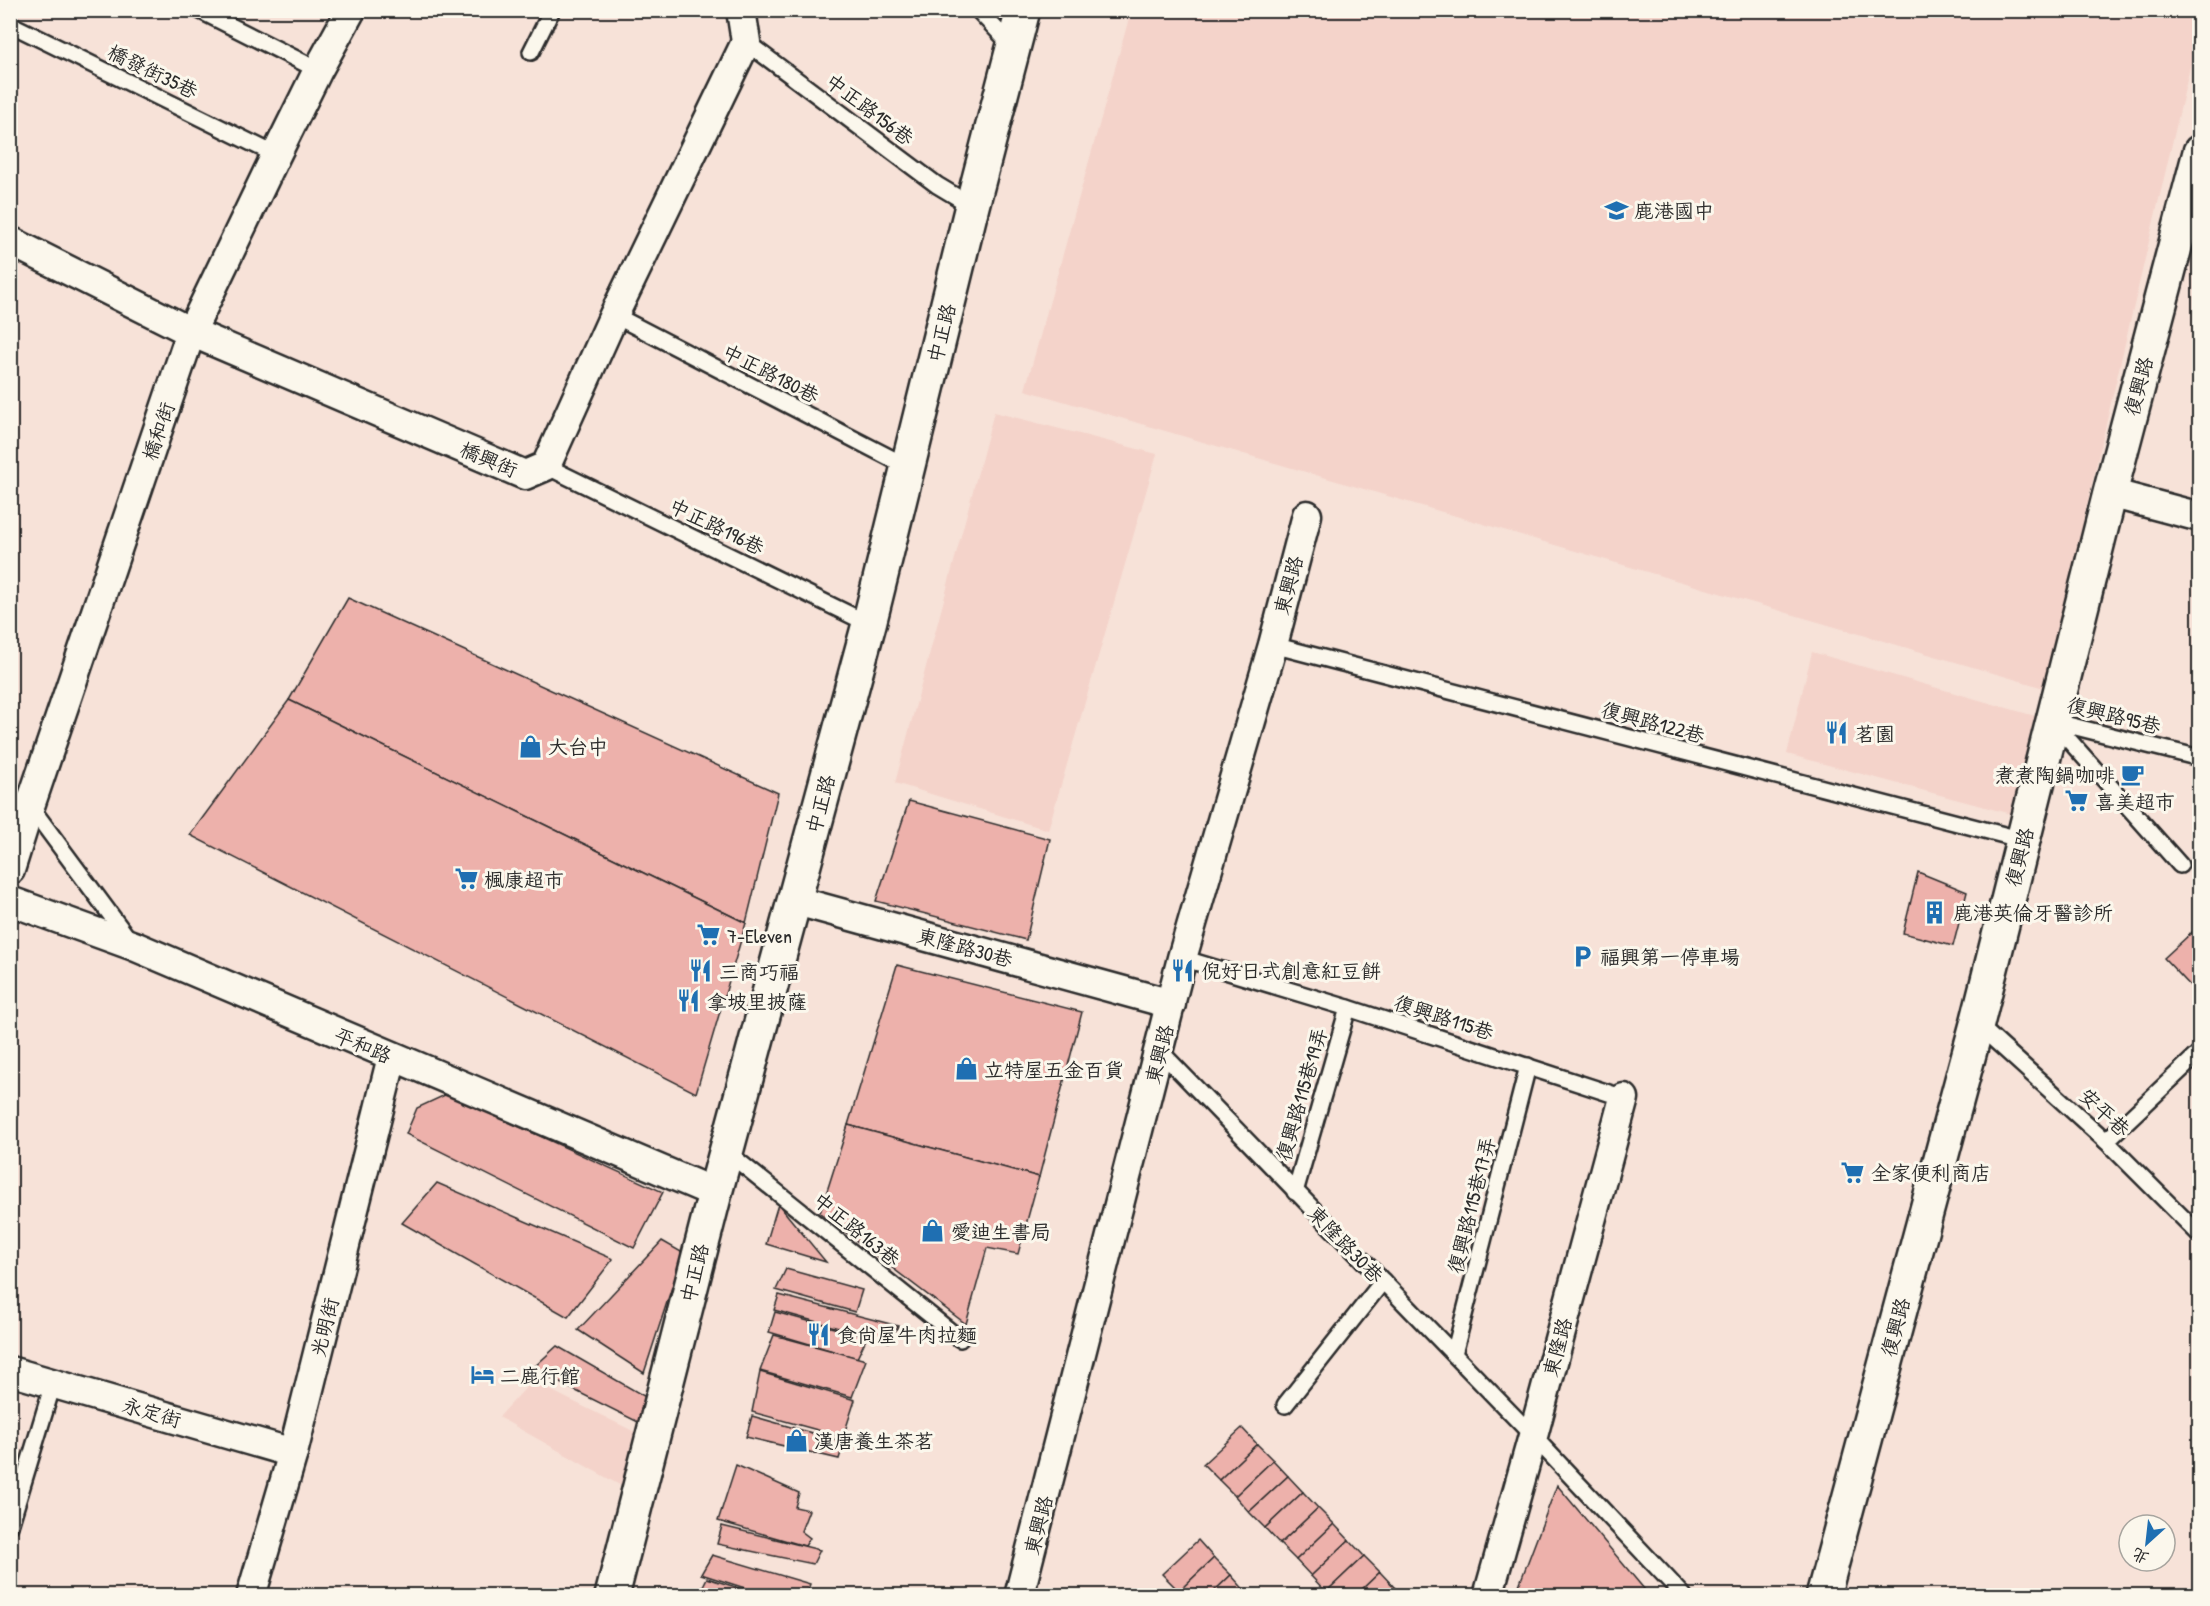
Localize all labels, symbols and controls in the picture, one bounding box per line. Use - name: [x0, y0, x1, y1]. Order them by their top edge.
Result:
- street label: 橋發街35巷: [103, 38, 204, 105]
- street label: 中正路156巷: [820, 67, 920, 152]
- school or university icon: 鹿港國中: [1603, 197, 1629, 223]
- place label: 鹿港國中: [1634, 197, 1714, 224]
- street label: 中正路: [921, 300, 962, 365]
- street label: 中正路180巷: [718, 337, 825, 409]
- street label: 復興路: [2117, 353, 2159, 418]
- street label: 橋和街: [135, 398, 181, 464]
- street label: 橋興街: [456, 435, 522, 483]
- street label: 中正路196巷: [665, 491, 770, 561]
- street label: 東興路: [1267, 552, 1309, 617]
- street label: 復興路95巷: [2064, 690, 2165, 740]
- street label: 復興路122巷: [1598, 695, 1709, 749]
- restaurant icon: 茗園: [1824, 720, 1850, 746]
- place label: 茗園: [1855, 720, 1895, 747]
- shop icon: 大台中: [517, 733, 543, 759]
- place label: 大台中: [548, 733, 608, 760]
- place label: 煮煮陶鍋咖啡: [1995, 761, 2115, 788]
- cafe icon: 煮煮陶鍋咖啡: [2120, 761, 2146, 787]
- street label: 中正路: [799, 771, 841, 836]
- supermarket icon: 喜美超市: [2064, 788, 2090, 814]
- place label: 喜美超市: [2095, 788, 2175, 815]
- street label: 復興路: [1999, 824, 2040, 889]
- supermarket icon: 楓康超市: [453, 866, 479, 892]
- place label: 楓康超市: [484, 866, 564, 893]
- building icon: 鹿港英倫牙醫診所: [1922, 899, 1948, 925]
- place label: 鹿港英倫牙醫診所: [1953, 899, 2113, 926]
- street label: 東隆路30巷: [914, 921, 1017, 973]
- supermarket icon: 7-Eleven: [696, 922, 722, 948]
- place label: 7-Eleven: [727, 922, 792, 949]
- parking icon: 福興第一停車場: [1569, 943, 1595, 969]
- place label: 福興第一停車場: [1600, 943, 1740, 970]
- restaurant icon: 倪好日式創意紅豆餅: [1170, 957, 1196, 983]
- place label: 倪好日式創意紅豆餅: [1201, 957, 1381, 984]
- restaurant icon: 三商巧福: [688, 958, 714, 984]
- place label: 三商巧福: [719, 958, 799, 985]
- restaurant icon: 拿坡里披薩: [676, 988, 702, 1014]
- place label: 拿坡里披薩: [707, 988, 807, 1015]
- street label: 復興路115巷: [1391, 988, 1498, 1046]
- street label: 平和路: [330, 1021, 397, 1070]
- street label: 東興路: [1139, 1021, 1180, 1086]
- street label: 復興路115巷19弄: [1269, 1024, 1333, 1164]
- shop icon: 立特屋五金百貨: [953, 1056, 979, 1082]
- place label: 立特屋五金百貨: [984, 1056, 1124, 1083]
- street label: 安平巷: [2074, 1082, 2137, 1143]
- street label: 復興路115巷17弄: [1441, 1134, 1501, 1276]
- supermarket icon: 全家便利商店: [1840, 1159, 1866, 1185]
- place label: 全家便利商店: [1871, 1159, 1991, 1186]
- street label: 中正路163巷: [808, 1186, 907, 1273]
- street label: 東隆路30巷: [1302, 1199, 1390, 1289]
- shop icon: 愛迪生書局: [920, 1218, 946, 1244]
- place label: 愛迪生書局: [951, 1218, 1051, 1245]
- street label: 中正路: [674, 1240, 715, 1305]
- street label: 復興路: [1874, 1294, 1916, 1359]
- street label: 光明街: [304, 1295, 344, 1359]
- street label: 東隆路: [1536, 1314, 1578, 1379]
- restaurant icon: 食尚屋牛肉拉麵: [806, 1321, 832, 1347]
- place label: 食尚屋牛肉拉麵: [837, 1321, 977, 1348]
- hotel icon: 二鹿行館: [469, 1362, 495, 1388]
- place label: 二鹿行館: [500, 1362, 580, 1389]
- street label: 永定街: [119, 1391, 185, 1433]
- shop icon: 漢唐養生茶茗: [783, 1427, 809, 1453]
- place label: 漢唐養生茶茗: [814, 1427, 934, 1454]
- street label: 東興路: [1018, 1492, 1059, 1557]
- north arrow: [2117, 1513, 2177, 1573]
- text: 北: [2128, 1543, 2152, 1570]

